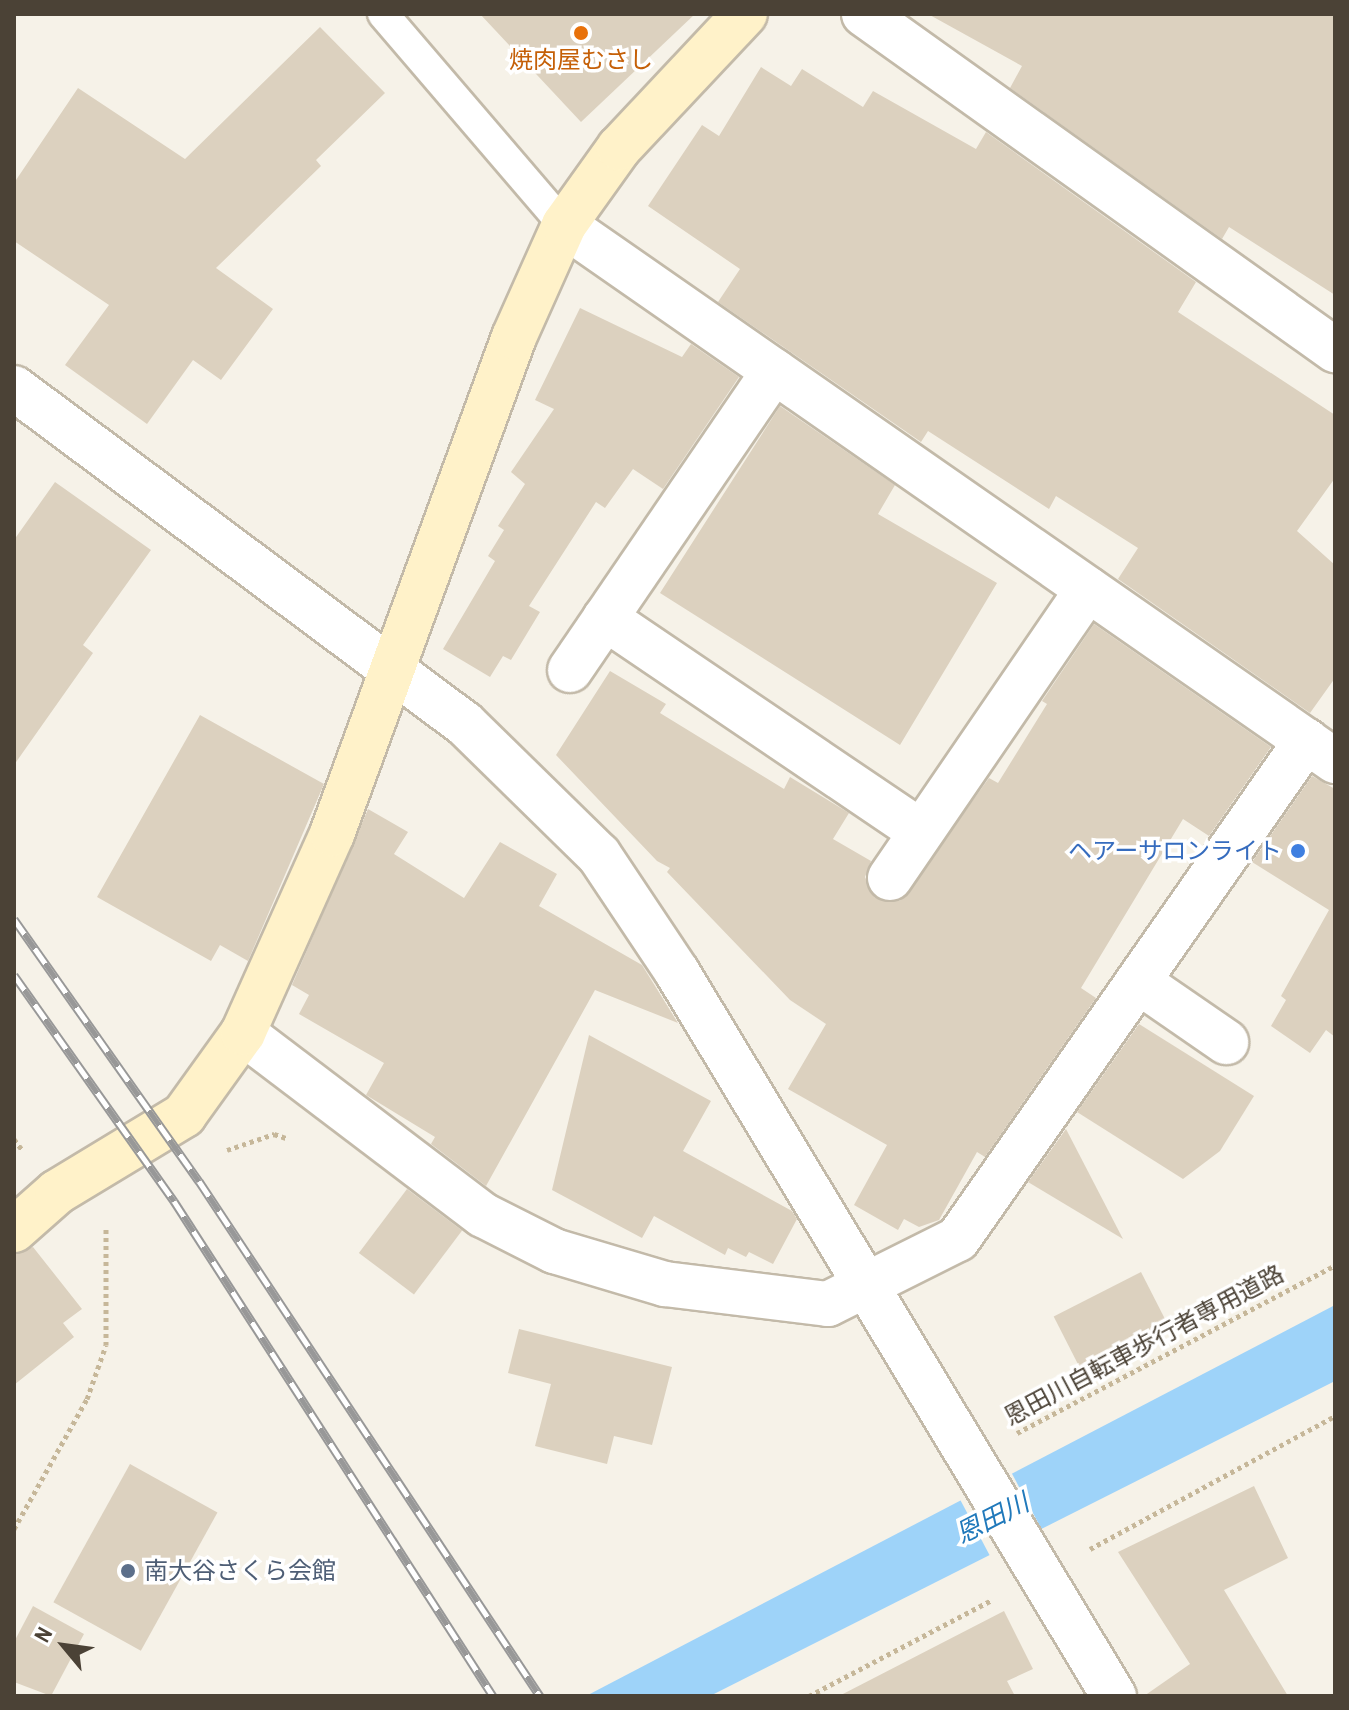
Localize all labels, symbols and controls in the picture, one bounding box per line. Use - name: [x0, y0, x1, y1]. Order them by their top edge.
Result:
- marker: 焼肉屋むさし: [572, 24, 590, 42]
- place label: 焼肉屋むさし: [509, 46, 653, 74]
- place label: ヘアーサロンライト: [1067, 837, 1282, 865]
- marker: ヘアーサロンライト: [1289, 842, 1307, 860]
- street label: 恩田川自転車歩行者専用道路: [999, 1259, 1289, 1431]
- water label: 恩田川: [950, 1486, 1034, 1550]
- place label: 南大谷さくら会館: [144, 1557, 336, 1585]
- marker: 南大谷さくら会館: [119, 1562, 137, 1580]
- north arrow: [24, 1606, 104, 1686]
- text: N: [27, 1621, 59, 1647]

